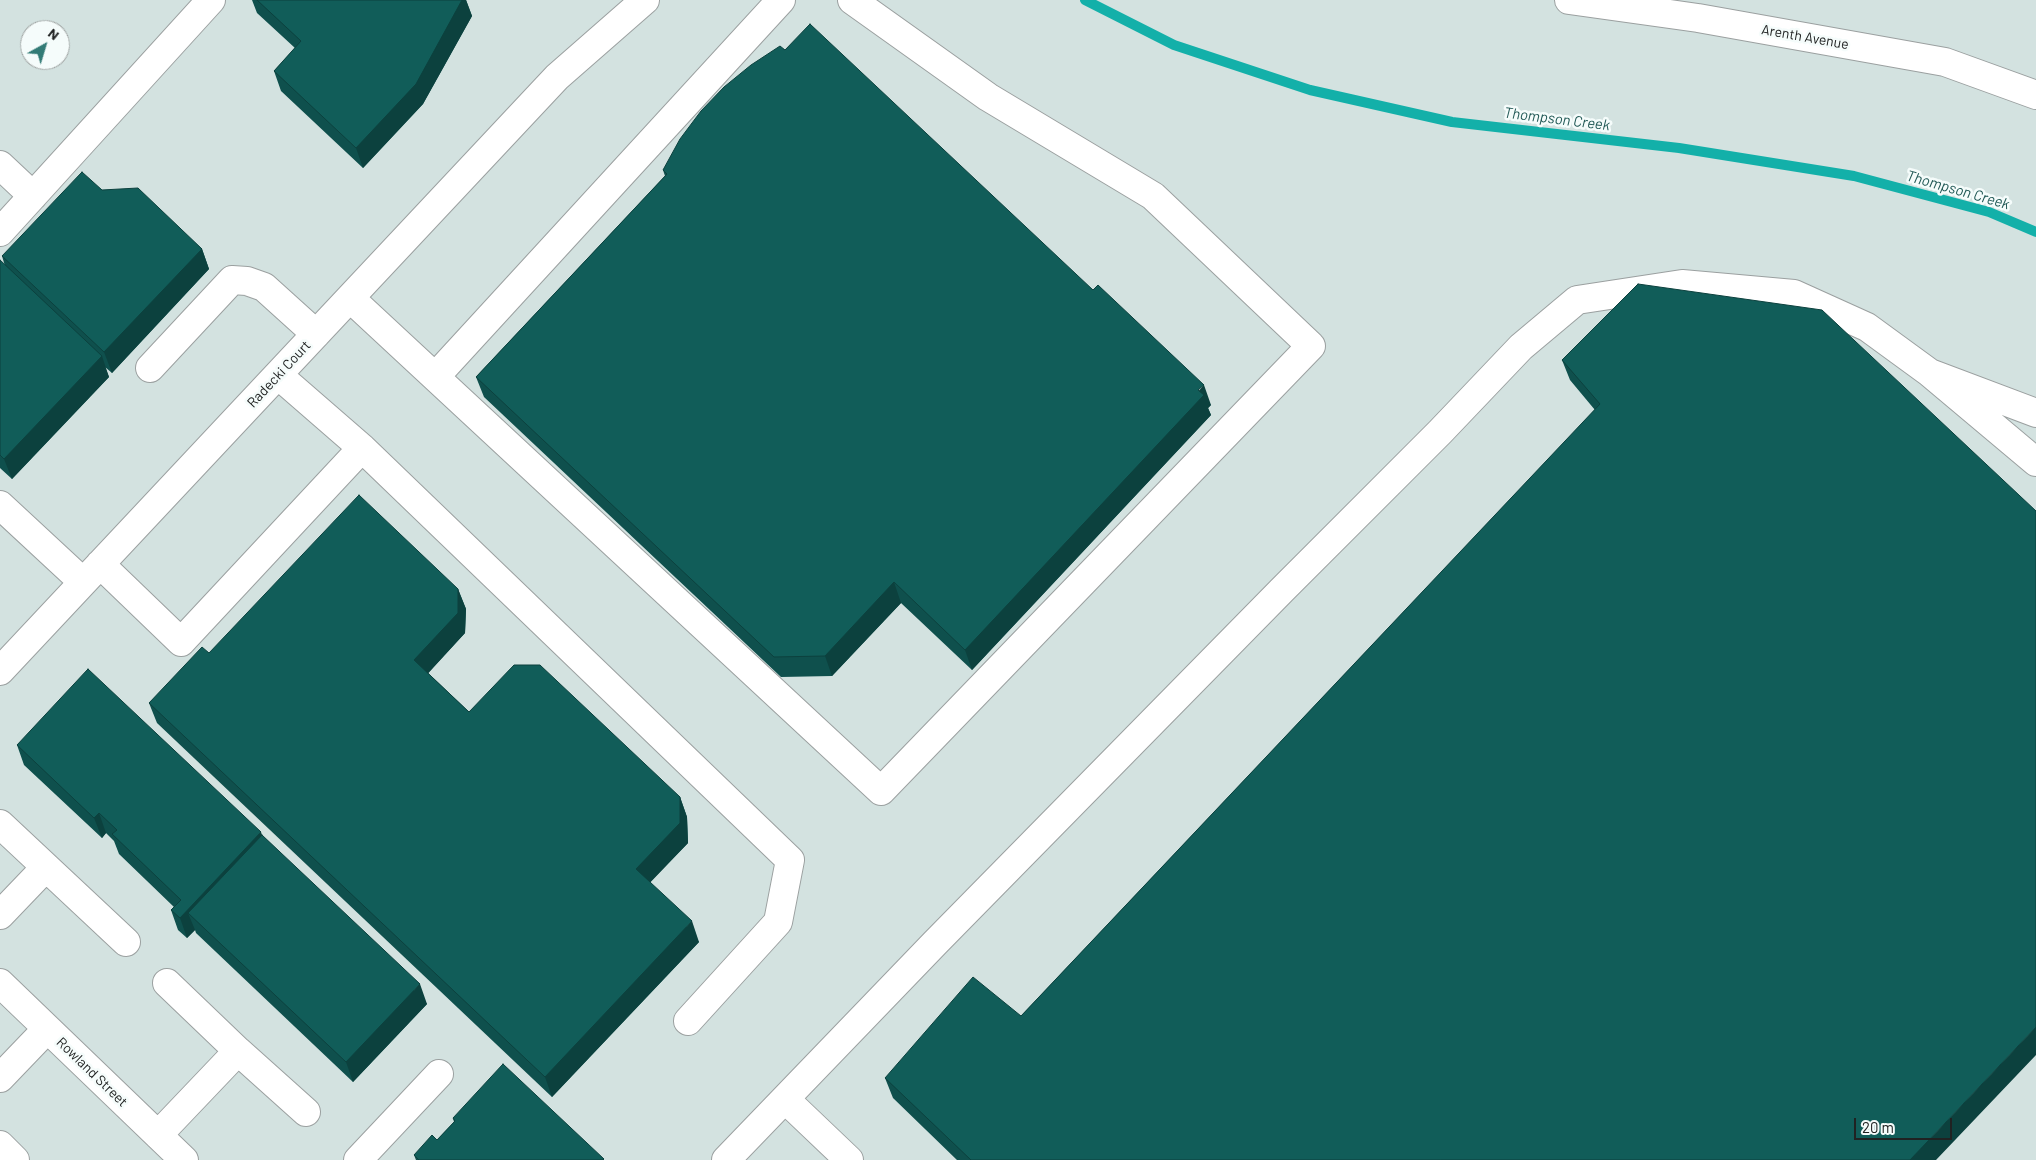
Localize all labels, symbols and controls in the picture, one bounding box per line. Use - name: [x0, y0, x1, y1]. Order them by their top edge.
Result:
- north arrow: [20, 20, 70, 70]
- street label: Arenth Avenue: [1760, 21, 1850, 53]
- text: N: [45, 24, 63, 43]
- water label: Thompson Creek: [1503, 104, 1611, 134]
- water label: Thompson Creek: [1904, 167, 2012, 213]
- street label: Radecki Court: [244, 337, 314, 411]
- street label: Rowland Street: [53, 1034, 131, 1110]
- scale bar: [1856, 1108, 1954, 1140]
- text: 20 m: [1862, 1118, 1894, 1136]

